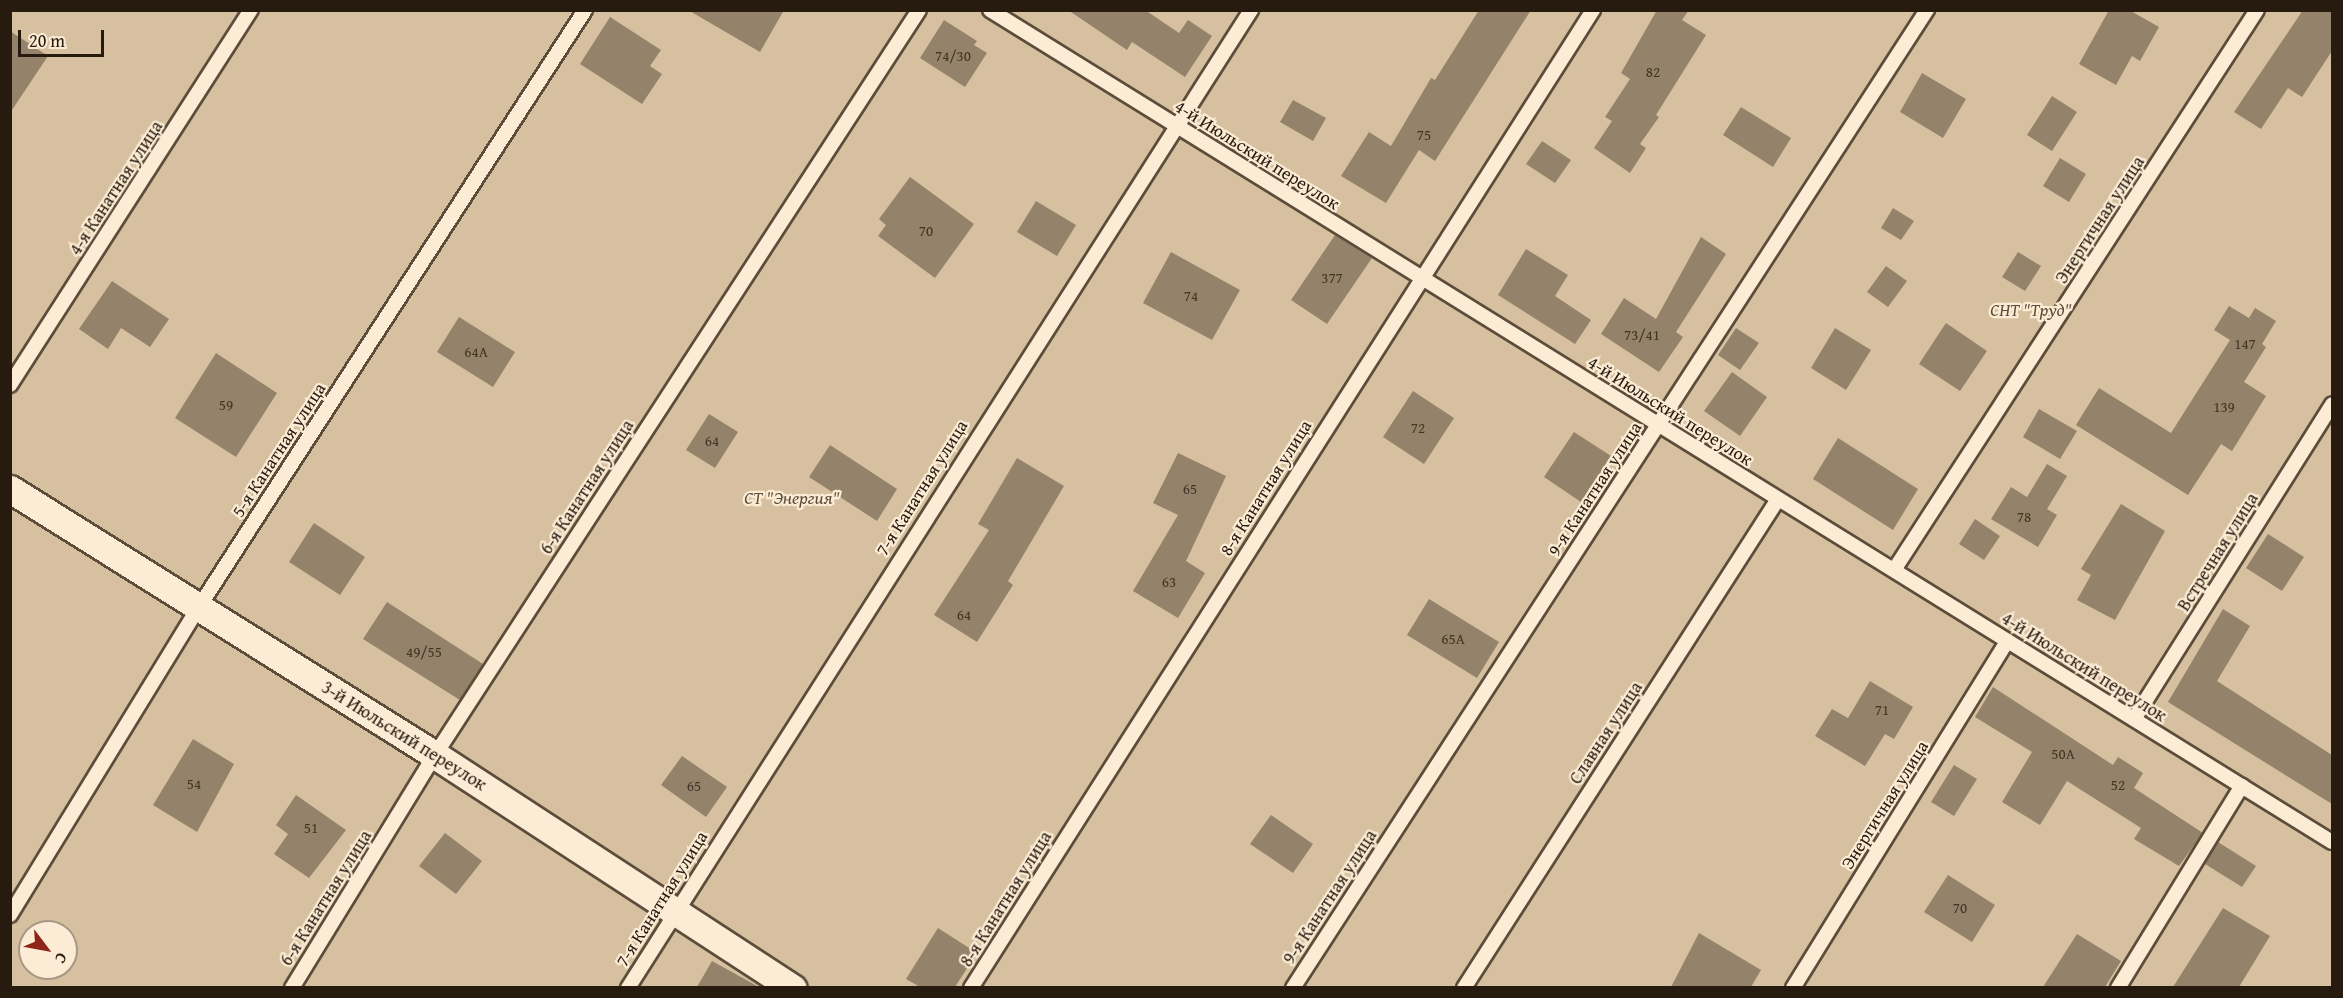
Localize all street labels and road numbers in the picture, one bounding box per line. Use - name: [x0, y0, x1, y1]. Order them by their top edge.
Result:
- street label: 4-й Июльский переулок: [1171, 95, 1343, 215]
- street label: 4-я Канатная улица: [64, 117, 168, 259]
- street label: Энергичная улица: [2051, 152, 2149, 288]
- street label: 4-й Июльский переулок: [1584, 351, 1756, 471]
- street label: 5-я Канатная улица: [227, 379, 331, 521]
- street label: 6-я Канатная улица: [535, 416, 639, 558]
- street label: 7-я Канатная улица: [872, 416, 972, 560]
- street label: 8-я Канатная улица: [1216, 416, 1316, 560]
- street label: 9-я Канатная улица: [1543, 418, 1647, 560]
- street label: Встречная улица: [2173, 489, 2263, 615]
- street label: 4-й Июльский переулок: [1998, 607, 2170, 727]
- street label: 3-й Июльский переулок: [318, 676, 490, 796]
- street label: Славная улица: [1565, 678, 1647, 788]
- street label: Энергичная улица: [1837, 737, 1933, 873]
- street label: 6-я Канатная улица: [276, 826, 376, 970]
- street label: 9-я Канатная улица: [1278, 826, 1382, 968]
- street label: 7-я Канатная улица: [612, 827, 712, 971]
- street label: 8-я Канатная улица: [956, 827, 1056, 971]

